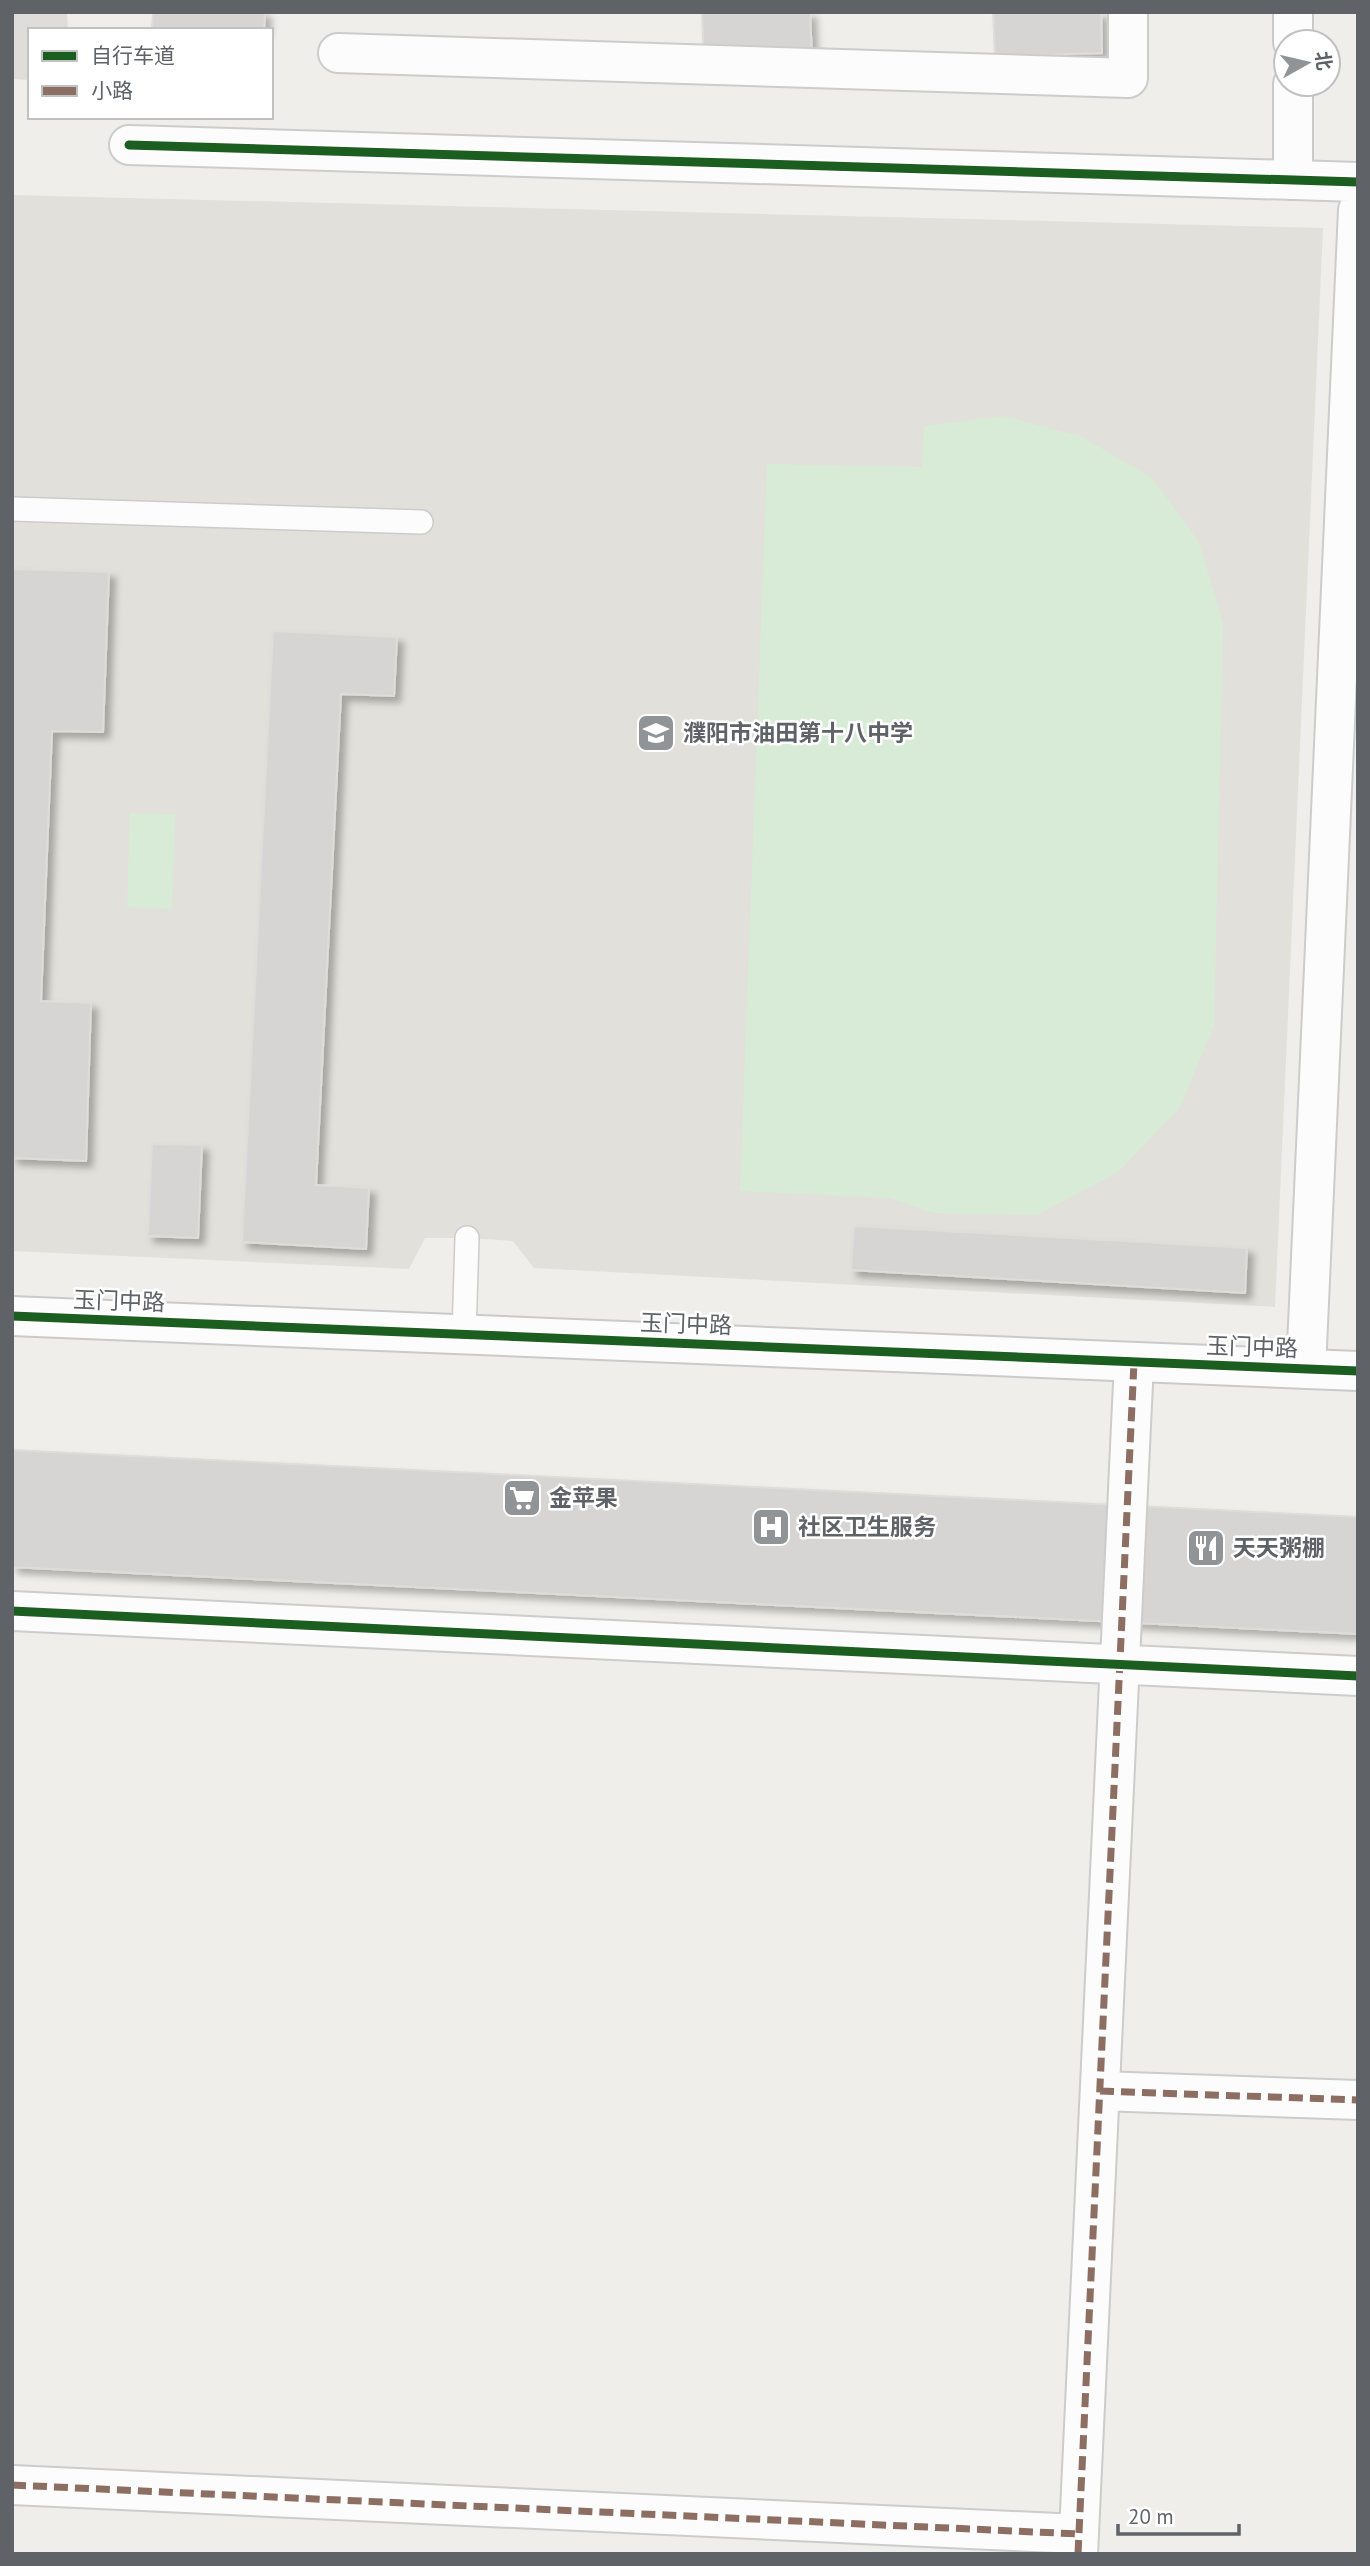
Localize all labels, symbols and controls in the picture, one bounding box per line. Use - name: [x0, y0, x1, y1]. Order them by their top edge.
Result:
- legend: [28, 28, 273, 119]
- north arrow: [1272, 28, 1342, 98]
- text: 自行车道: [91, 42, 175, 69]
- text: 北: [1311, 50, 1337, 72]
- text: 小路: [91, 77, 133, 104]
- school or university icon: 濮阳市油田第十八中学: [635, 712, 677, 754]
- place label: 濮阳市油田第十八中学: [683, 718, 913, 747]
- street label: 玉门中路: [73, 1284, 165, 1317]
- street label: 玉门中路: [640, 1307, 732, 1340]
- street label: 玉门中路: [1206, 1330, 1298, 1363]
- supermarket icon: 金苹果: [501, 1477, 543, 1519]
- place label: 金苹果: [549, 1483, 618, 1512]
- hospital icon: 社区卫生服务: [750, 1506, 792, 1548]
- place label: 社区卫生服务: [798, 1512, 936, 1541]
- restaurant icon: 天天粥棚: [1185, 1527, 1227, 1569]
- place label: 天天粥棚: [1233, 1533, 1325, 1562]
- scale bar: [1118, 2492, 1239, 2536]
- text: 20 m: [1128, 2503, 1174, 2530]

